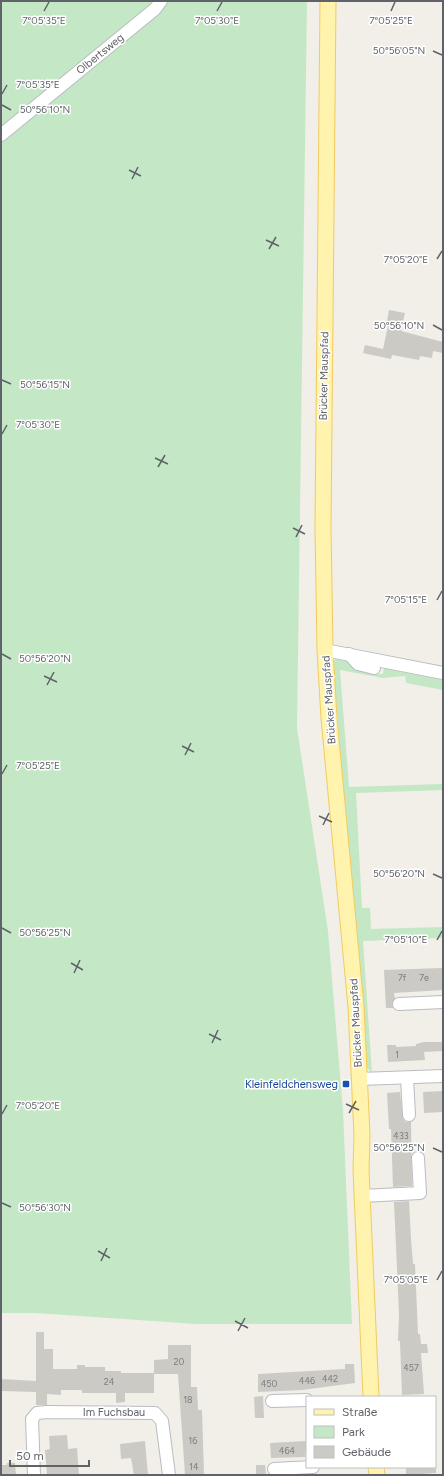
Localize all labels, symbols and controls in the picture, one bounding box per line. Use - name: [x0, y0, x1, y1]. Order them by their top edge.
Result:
- text: 7°05'35"E: [22, 14, 66, 27]
- text: 7°05'30"E: [195, 14, 239, 27]
- text: 7°05'25"E: [369, 14, 413, 27]
- street label: Olbertsweg: [74, 31, 126, 77]
- text: 50°56'05"N: [373, 44, 425, 57]
- text: 7°05'35"E: [16, 78, 60, 91]
- text: 50°56'10"N: [20, 103, 70, 116]
- text: 7°05'20"E: [384, 253, 428, 266]
- text: 50°56'10"N: [374, 319, 424, 332]
- street label: Brücker Mauspfad: [317, 331, 331, 421]
- text: 50°56'15"N: [20, 378, 70, 391]
- text: 7°05'30"E: [16, 418, 60, 431]
- text: 7°05'15"E: [385, 593, 427, 606]
- text: 50°56'20"N: [19, 652, 71, 665]
- street label: Brücker Mauspfad: [319, 655, 339, 745]
- text: 7°05'25"E: [16, 759, 60, 772]
- text: 50°56'20"N: [373, 867, 425, 880]
- text: 50°56'25"N: [19, 926, 71, 939]
- text: 7°05'10"E: [385, 933, 428, 946]
- house number: 7f: [398, 972, 407, 983]
- house number: 7e: [419, 972, 429, 983]
- street label: Brücker Mauspfad: [347, 978, 365, 1068]
- house number: 1: [395, 1049, 399, 1060]
- place label: Kleinfeldchensweg: [245, 1078, 338, 1091]
- marker: Kleinfeldchensweg: [341, 1079, 351, 1089]
- text: 7°05'20"E: [16, 1099, 60, 1112]
- house number: 433: [393, 1130, 409, 1141]
- text: 50°56'25"N: [373, 1141, 425, 1154]
- text: 50°56'30"N: [19, 1201, 71, 1214]
- text: 7°05'05"E: [384, 1273, 428, 1286]
- house number: 20: [174, 1356, 185, 1367]
- house number: 457: [403, 1362, 419, 1373]
- house number: 442: [322, 1373, 338, 1384]
- house number: 446: [299, 1375, 315, 1386]
- house number: 24: [104, 1376, 115, 1387]
- house number: 450: [261, 1378, 277, 1389]
- house number: 18: [183, 1394, 193, 1405]
- legend: [306, 1396, 436, 1468]
- text: Straße: [342, 1405, 378, 1419]
- street label: Im Fuchsbau: [83, 1406, 145, 1419]
- text: Park: [342, 1425, 365, 1439]
- house number: 16: [189, 1435, 197, 1446]
- scale bar: [10, 1442, 89, 1468]
- house number: 464: [279, 1445, 296, 1456]
- text: Gebäude: [342, 1445, 392, 1459]
- text: 50 m: [16, 1449, 44, 1463]
- house number: 14: [189, 1461, 199, 1472]

